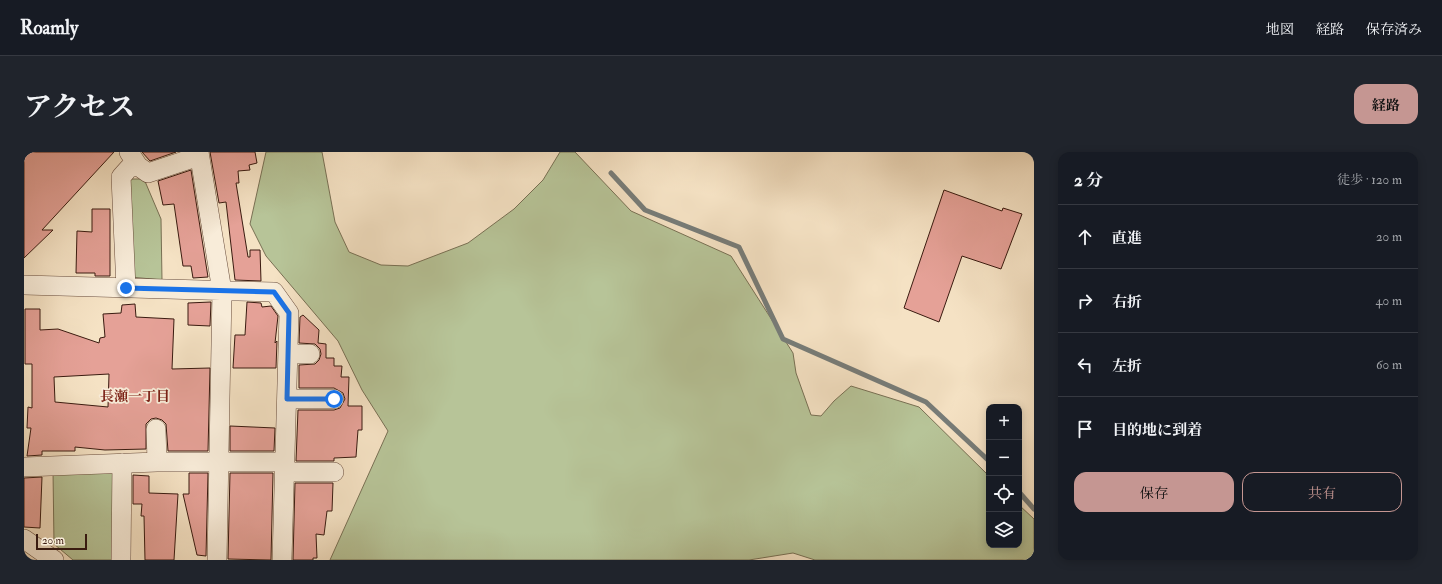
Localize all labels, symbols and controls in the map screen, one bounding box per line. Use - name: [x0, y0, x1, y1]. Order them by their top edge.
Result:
- text: Roamly: [20, 16, 78, 40]
- text: 地図: [1266, 21, 1294, 38]
- text: 経路: [1316, 21, 1344, 38]
- text: 保存済み: [1366, 21, 1422, 38]
- button: 経路: [1354, 84, 1418, 124]
- text: アクセス: [24, 90, 135, 125]
- text: 2 分: [1074, 170, 1103, 191]
- text: 徒歩 · 120 m: [1337, 172, 1402, 188]
- icon: ahead: [1074, 226, 1096, 248]
- text: 直進: [1112, 229, 1142, 248]
- text: 20 m: [1376, 229, 1402, 245]
- route end: [117, 279, 135, 297]
- icon: right: [1074, 290, 1096, 312]
- text: 右折: [1112, 293, 1142, 312]
- text: 40 m: [1376, 293, 1402, 309]
- icon: left: [1074, 354, 1096, 376]
- text: 左折: [1112, 357, 1142, 376]
- text: 60 m: [1376, 357, 1402, 373]
- district label: 長瀬一丁目: [100, 388, 170, 405]
- route start: [325, 390, 343, 408]
- map controls: [986, 404, 1022, 548]
- button: +: [986, 404, 1022, 440]
- icon: arrive: [1074, 418, 1096, 440]
- text: 目的地に到着: [1112, 421, 1202, 440]
- button: −: [986, 440, 1022, 476]
- button: 保存: [1074, 472, 1234, 512]
- button: 共有: [1242, 472, 1402, 512]
- button: locate: [986, 476, 1022, 512]
- button: layers: [986, 512, 1022, 548]
- scale bar: [36, 532, 87, 551]
- text: 20 m: [42, 534, 64, 547]

